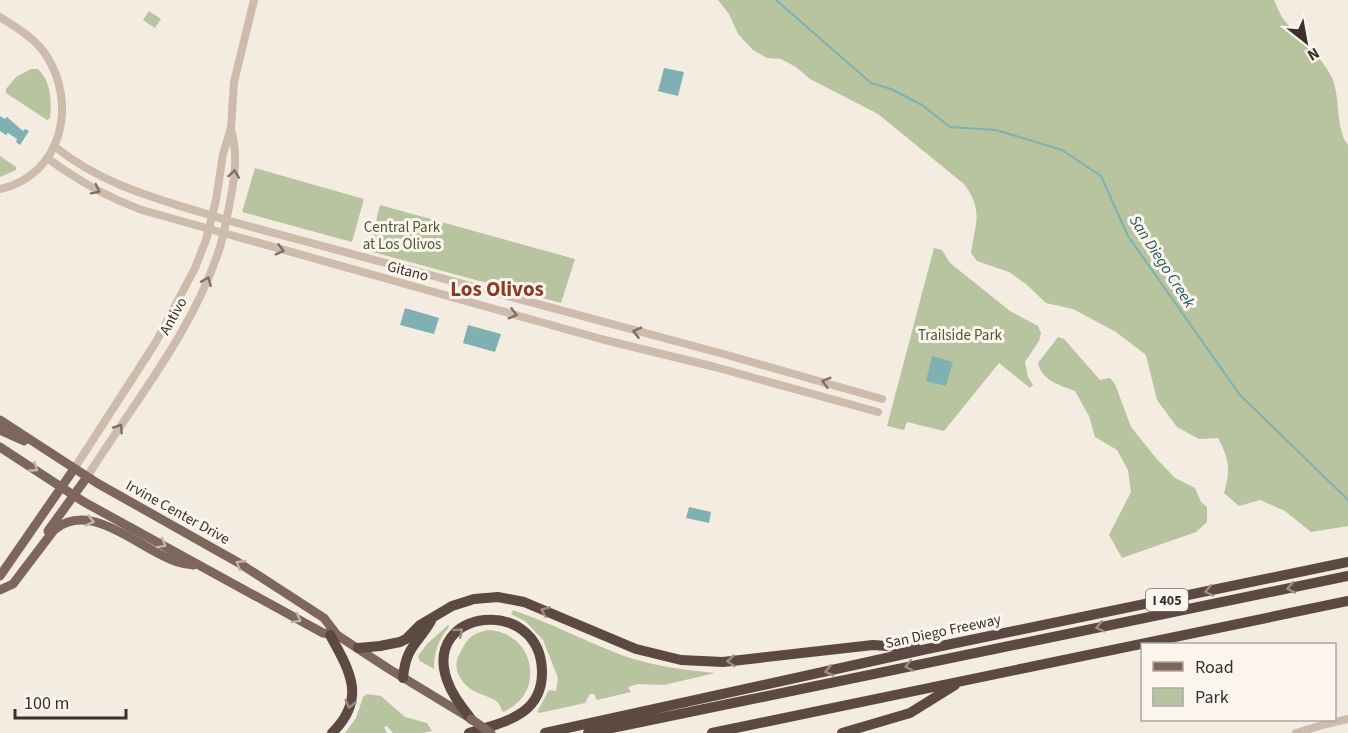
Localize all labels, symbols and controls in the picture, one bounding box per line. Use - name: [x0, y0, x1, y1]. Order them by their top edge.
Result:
- north arrow: [1276, 12, 1336, 72]
- text: N: [1303, 42, 1323, 66]
- one-way arrow: [227, 169, 240, 179]
- one-way arrow: [89, 183, 100, 194]
- water label: San Diego Creek: [1124, 211, 1201, 312]
- park label: Central Park at Los Olivos: [363, 217, 441, 255]
- one-way arrow: [274, 242, 284, 255]
- street label: Gitano: [385, 256, 431, 287]
- district label: Los Olivos: [450, 274, 544, 304]
- one-way arrow: [200, 276, 212, 287]
- street label: Antivo: [155, 294, 192, 339]
- one-way arrow: [507, 307, 518, 319]
- park label: Trailside Park: [918, 325, 1003, 346]
- one-way arrow: [632, 326, 642, 339]
- one-way arrow: [821, 377, 831, 390]
- one-way arrow: [112, 424, 123, 435]
- one-way arrow: [27, 461, 38, 472]
- street label: Irvine Center Drive: [122, 475, 234, 550]
- one-way arrow: [85, 514, 95, 527]
- one-way arrow: [156, 537, 166, 548]
- one-way arrow: [236, 559, 246, 571]
- one-way arrow: [1286, 581, 1296, 594]
- one-way arrow: [1204, 584, 1214, 597]
- road number: I 405: [1146, 589, 1188, 611]
- one-way arrow: [540, 606, 551, 618]
- street label: San Diego Freeway: [883, 609, 1003, 654]
- one-way arrow: [291, 612, 302, 623]
- one-way arrow: [1095, 620, 1105, 633]
- one-way arrow: [452, 628, 463, 639]
- legend: [1141, 643, 1336, 721]
- one-way arrow: [726, 654, 735, 667]
- text: Road: [1195, 655, 1234, 680]
- one-way arrow: [904, 659, 914, 672]
- one-way arrow: [824, 664, 834, 677]
- scale bar: [15, 682, 126, 720]
- text: Park: [1195, 685, 1229, 710]
- text: 100 m: [24, 691, 69, 716]
- one-way arrow: [345, 698, 358, 708]

